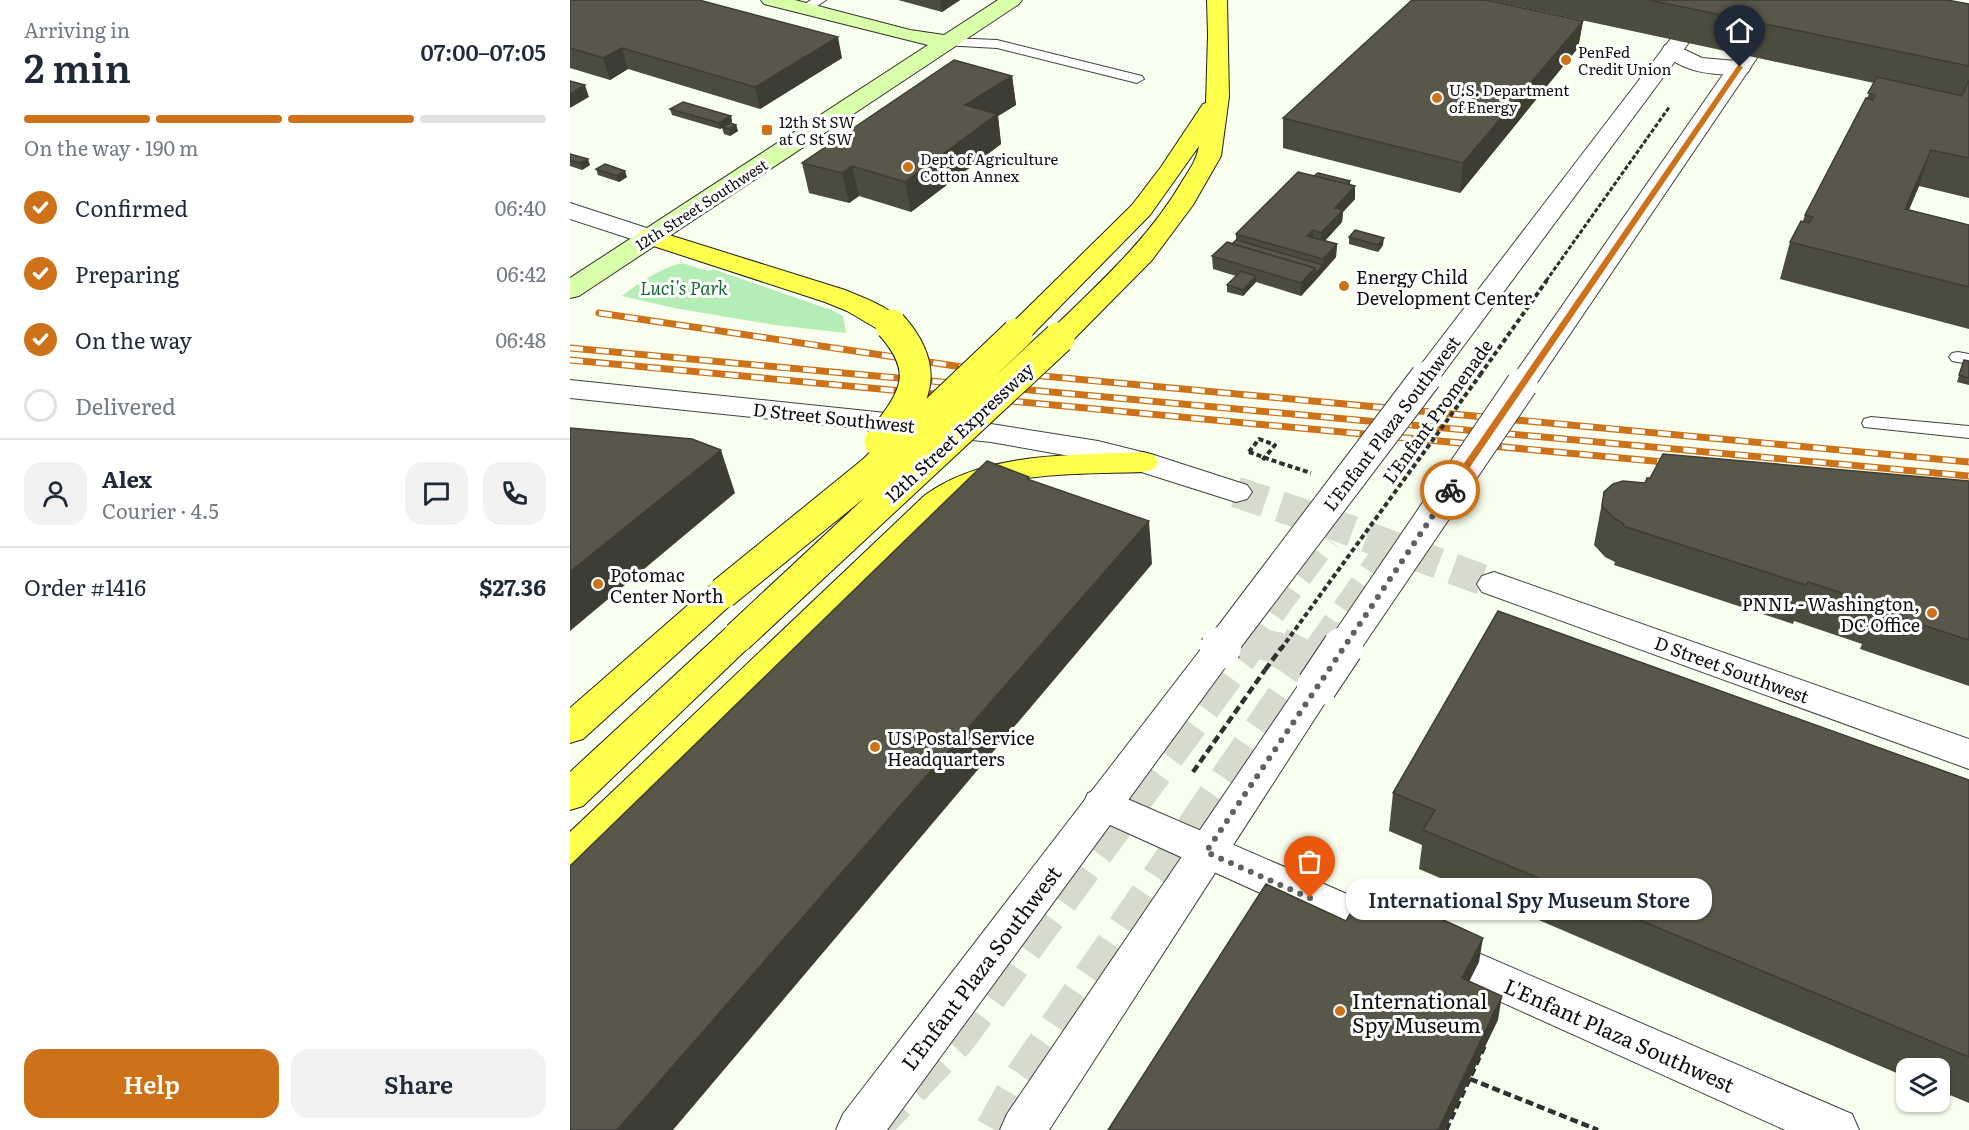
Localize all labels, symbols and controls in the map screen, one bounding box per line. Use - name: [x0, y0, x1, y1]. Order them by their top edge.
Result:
- pin: [1714, 5, 1765, 67]
- text: Arriving in: [24, 14, 130, 44]
- icon: home: [1723, 14, 1756, 47]
- text: 07:00–07:05: [421, 35, 546, 68]
- text: 2 min: [24, 37, 131, 95]
- place label: PenFed Credit Union: [1578, 40, 1671, 80]
- marker: PenFed Credit Union: [1559, 53, 1573, 67]
- place label: U.S. Department of Energy: [1449, 78, 1569, 118]
- marker: U.S. Department of Energy: [1430, 91, 1444, 105]
- place label: 12th St SW at C St SW: [779, 110, 856, 150]
- marker: 12th St SW at C St SW: [760, 123, 774, 137]
- text: On the way · 190 m: [24, 132, 198, 162]
- place label: Dept of Agriculture Cotton Annex: [920, 147, 1059, 187]
- street label: 12th Street Southwest: [630, 152, 772, 256]
- marker: Dept of Agriculture Cotton Annex: [901, 160, 915, 174]
- icon: check: [24, 191, 57, 224]
- text: Confirmed: [75, 191, 188, 224]
- text: 06:40: [495, 192, 546, 222]
- icon: check: [24, 257, 57, 290]
- text: Preparing: [75, 257, 179, 290]
- text: 06:42: [496, 258, 546, 288]
- place label: Energy Child Development Center: [1356, 263, 1532, 311]
- park label: Luci's Park: [640, 274, 728, 301]
- marker: Energy Child Development Center: [1337, 279, 1351, 293]
- icon: check: [24, 323, 57, 356]
- text: On the way: [75, 323, 192, 356]
- text: 06:48: [495, 324, 546, 354]
- street label: L'Enfant Plaza Southwest: [1316, 329, 1467, 516]
- street label: L'Enfant Promenade: [1375, 333, 1499, 489]
- street label: 12th Street Expressway: [878, 355, 1040, 508]
- text: Delivered: [75, 389, 176, 422]
- street label: D Street Southwest: [752, 395, 917, 439]
- courier: [1420, 460, 1480, 520]
- button: person: [24, 462, 87, 525]
- text: Alex: [102, 462, 152, 495]
- button: chat: [405, 462, 468, 525]
- button: phone: [483, 462, 546, 525]
- icon: bike: [1434, 474, 1467, 507]
- text: Courier · 4.5: [102, 495, 219, 525]
- place label: Potomac Center North: [610, 561, 724, 609]
- text: Order #1416: [24, 570, 146, 603]
- text: $27.36: [479, 570, 546, 603]
- marker: Potomac Center North: [591, 577, 605, 591]
- place label: PNNL - Washington, DC Office: [1742, 590, 1920, 638]
- marker: PNNL - Washington, DC Office: [1925, 606, 1939, 620]
- street label: D Street Southwest: [1651, 629, 1814, 710]
- place label: US Postal Service Headquarters: [887, 724, 1035, 772]
- marker: US Postal Service Headquarters: [868, 740, 882, 754]
- pin: [1284, 836, 1335, 898]
- icon: bag: [1293, 845, 1326, 878]
- street label: L'Enfant Plaza Southwest: [893, 858, 1068, 1076]
- callout: International Spy Museum Store: [1346, 877, 1712, 919]
- text: International Spy Museum Store: [1368, 884, 1690, 914]
- street label: L'Enfant Plaza Southwest: [1500, 969, 1741, 1099]
- place label: International Spy Museum: [1352, 984, 1487, 1039]
- marker: International Spy Museum: [1333, 1004, 1347, 1018]
- button: Help: [24, 1049, 279, 1118]
- button: Share: [291, 1049, 546, 1118]
- map controls: [1896, 1058, 1950, 1112]
- button: layers: [1896, 1058, 1950, 1112]

